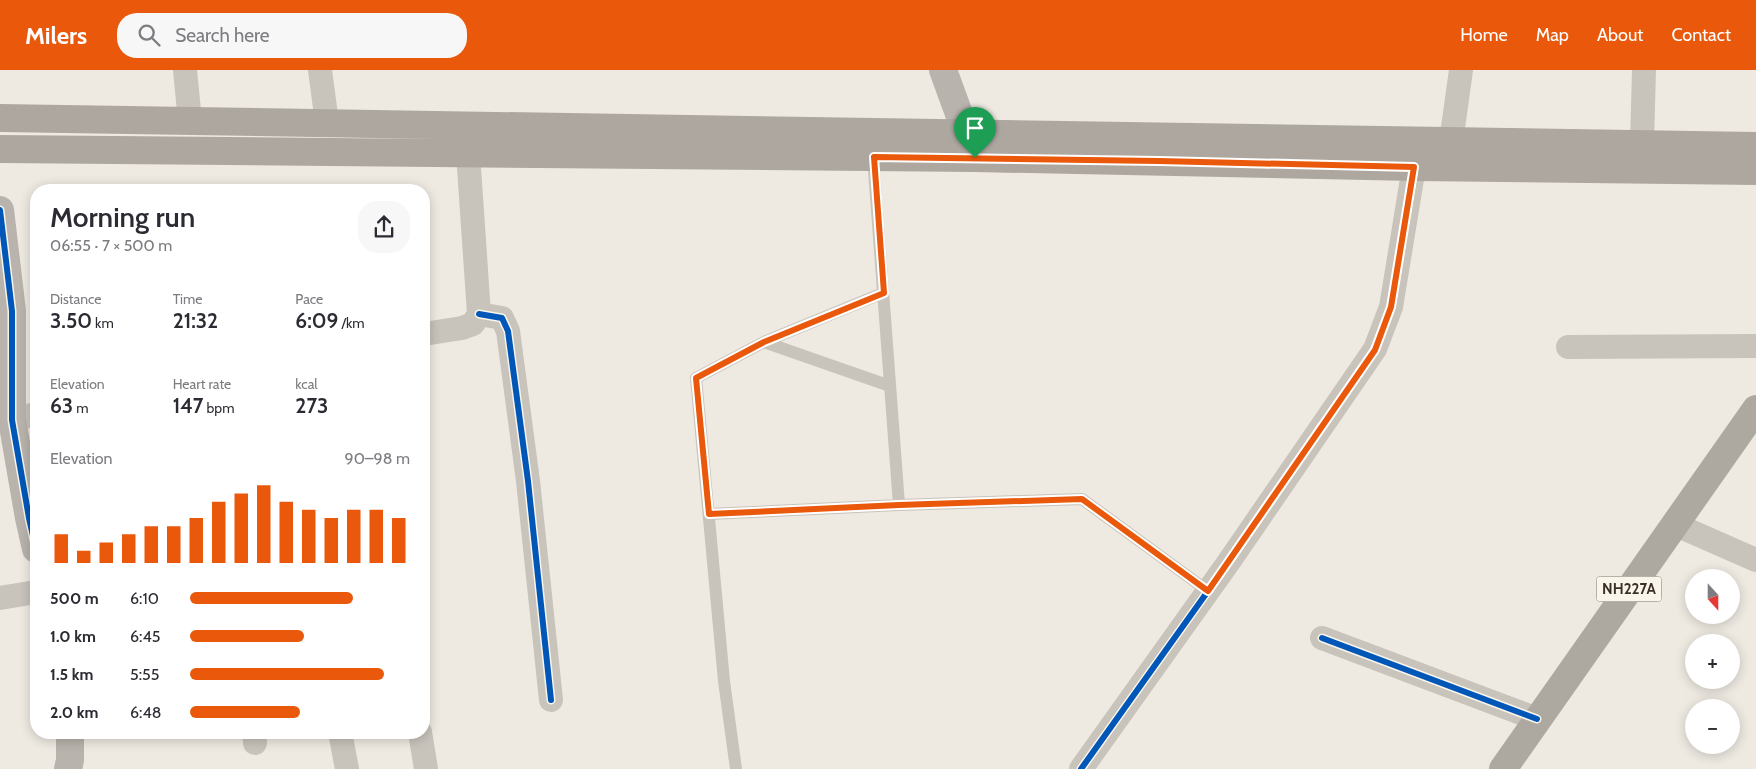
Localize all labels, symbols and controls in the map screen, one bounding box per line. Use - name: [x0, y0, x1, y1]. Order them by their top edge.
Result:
- search box: [117, 13, 467, 58]
- text: Milers: [25, 21, 87, 50]
- icon: search: [135, 21, 163, 49]
- text: Search here: [175, 24, 270, 47]
- text: Home: [1460, 24, 1508, 46]
- text: Map: [1536, 24, 1569, 46]
- text: About: [1597, 24, 1643, 46]
- text: Contact: [1671, 24, 1731, 46]
- pin: [954, 107, 996, 158]
- icon: arrive: [961, 114, 989, 142]
- text: Morning run: [50, 200, 195, 234]
- button: share: [358, 201, 410, 253]
- text: 06:55 · 7 × 500 m: [50, 236, 172, 255]
- text: Distance: [50, 290, 102, 308]
- text: Time: [173, 290, 202, 308]
- text: Pace: [295, 290, 323, 308]
- text: 3.50: [50, 308, 92, 333]
- text: 21:32: [173, 308, 218, 333]
- text: 6:09: [295, 308, 338, 333]
- text: km: [92, 314, 114, 332]
- text: /km: [338, 314, 365, 332]
- text: Elevation: [50, 375, 105, 393]
- text: Heart rate: [173, 375, 231, 393]
- text: kcal: [295, 375, 318, 393]
- text: 63: [50, 393, 73, 418]
- text: 147: [173, 393, 203, 418]
- text: 273: [295, 393, 328, 418]
- text: m: [73, 399, 89, 417]
- text: bpm: [203, 399, 234, 417]
- text: Elevation: [50, 449, 113, 468]
- text: 90–98 m: [345, 449, 410, 468]
- north arrow: [1685, 569, 1740, 624]
- map controls: [1685, 569, 1740, 754]
- road number: NH227A: [1596, 576, 1662, 602]
- text: 500 m: [50, 589, 99, 608]
- text: 6:10: [130, 589, 159, 608]
- text: 1.0 km: [50, 627, 96, 646]
- text: 6:45: [130, 627, 160, 646]
- button: +: [1685, 634, 1740, 689]
- text: 1.5 km: [50, 665, 93, 684]
- text: 5:55: [130, 665, 159, 684]
- button: −: [1685, 699, 1740, 754]
- text: 2.0 km: [50, 703, 98, 722]
- text: 6:48: [130, 703, 161, 722]

